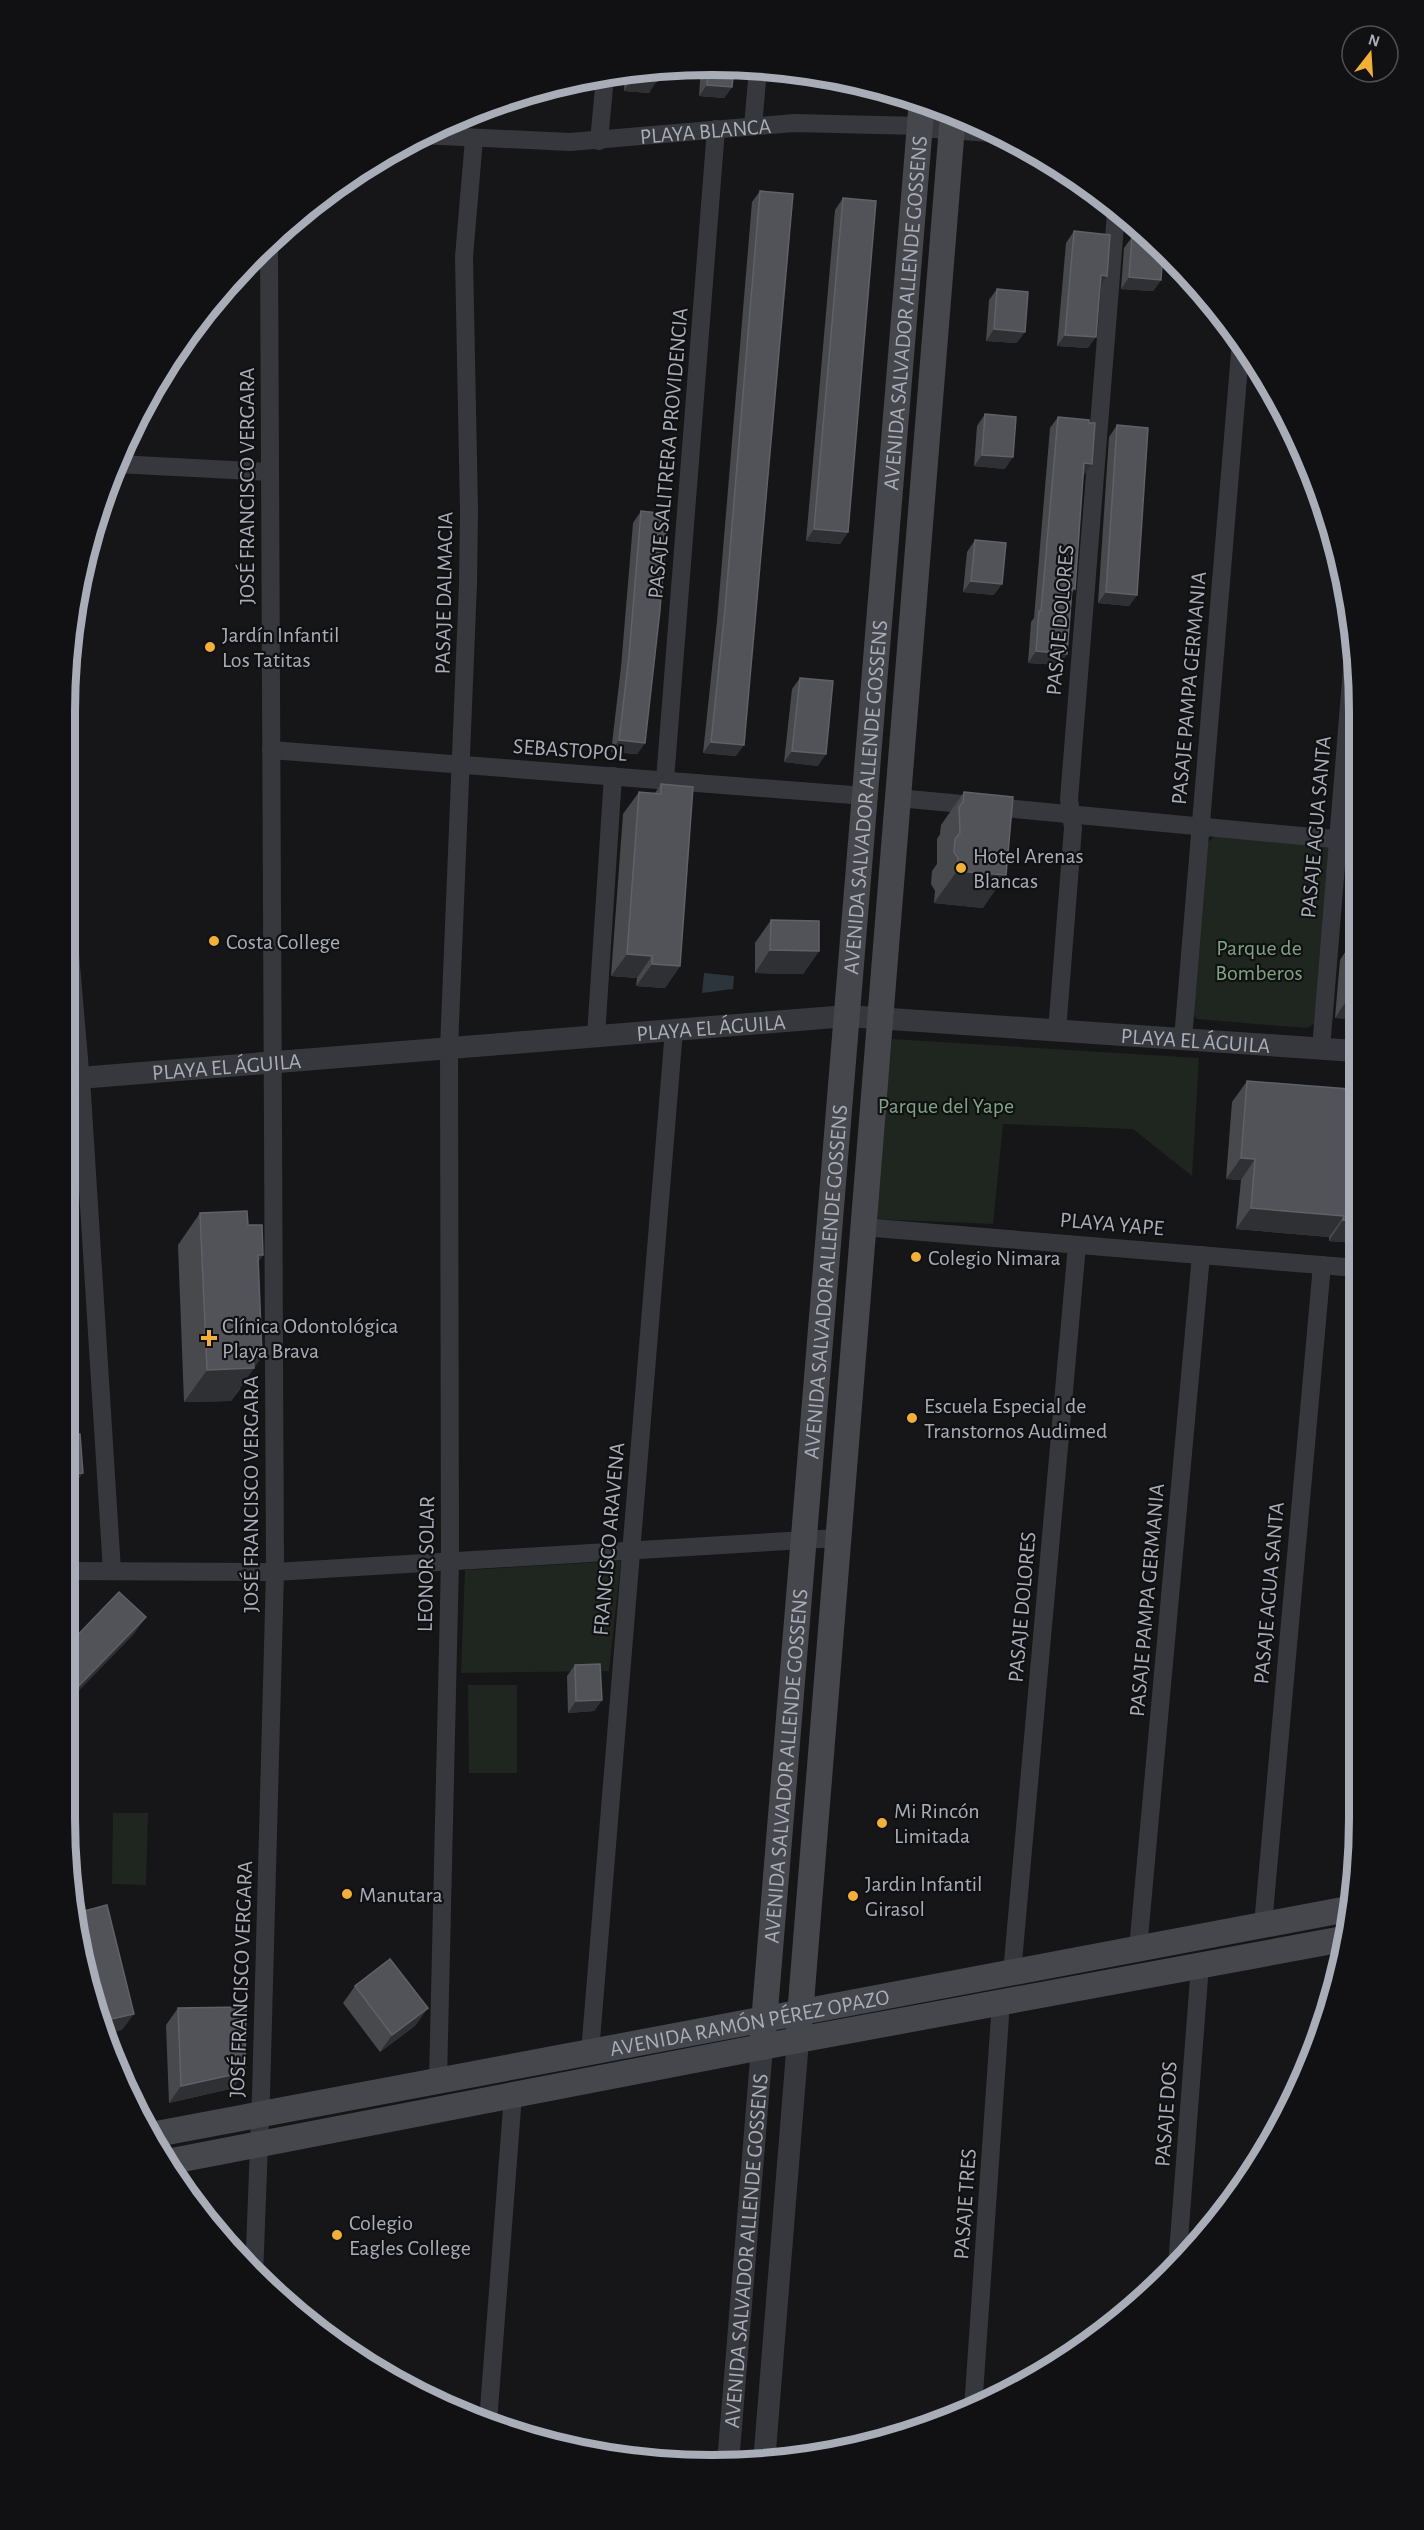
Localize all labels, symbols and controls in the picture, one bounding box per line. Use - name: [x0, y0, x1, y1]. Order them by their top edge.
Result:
- north arrow: [1340, 24, 1400, 84]
- text: N: [1366, 31, 1382, 50]
- street label: PLAYA BLANCA: [639, 115, 772, 148]
- street label: AVENIDA SALVADOR ALLENDE GOSSENS: [880, 135, 931, 491]
- street label: PASAJE SALITRERA PROVIDENCIA: [644, 306, 692, 600]
- street label: JOSÉ FRANCISCO VERGARA: [235, 367, 258, 604]
- street label: PASAJE DALMACIA: [432, 511, 456, 675]
- street label: PASAJE DOLORES: [1042, 544, 1078, 696]
- street label: PASAJE PAMPA GERMANIA: [1168, 570, 1210, 806]
- street label: AVENIDA SALVADOR ALLENDE GOSSENS: [840, 619, 891, 975]
- place label: Jardín Infantil Los Tatitas: [222, 624, 339, 671]
- marker: Jardín Infantil Los Tatitas: [203, 640, 217, 654]
- street label: SEBASTOPOL: [512, 735, 628, 765]
- street label: PASAJE AGUA SANTA: [1297, 735, 1335, 919]
- place label: Hotel Arenas Blancas: [973, 845, 1084, 892]
- marker: Hotel Arenas Blancas: [954, 861, 968, 875]
- place label: Costa College: [226, 931, 340, 953]
- marker: Costa College: [207, 934, 221, 948]
- park label: Parque de Bomberos: [1215, 937, 1303, 984]
- street label: PLAYA EL ÁGUILA: [635, 1011, 787, 1045]
- street label: PLAYA EL ÁGUILA: [1120, 1025, 1271, 1057]
- street label: PLAYA EL ÁGUILA: [151, 1050, 302, 1084]
- park label: Parque del Yape: [878, 1095, 1014, 1117]
- street label: AVENIDA SALVADOR ALLENDE GOSSENS: [800, 1104, 851, 1460]
- street label: PLAYA YAPE: [1059, 1208, 1165, 1240]
- place label: Colegio Nimara: [928, 1247, 1061, 1269]
- marker: Colegio Nimara: [909, 1250, 923, 1264]
- place label: Clínica Odontológica Playa Brava: [222, 1315, 398, 1362]
- marker: Clínica Odontológica Playa Brava: [200, 1329, 218, 1347]
- street label: JOSÉ FRANCISCO VERGARA: [239, 1375, 262, 1612]
- place label: Escuela Especial de Transtornos Audimed: [924, 1395, 1107, 1442]
- marker: Escuela Especial de Transtornos Audimed: [905, 1411, 919, 1425]
- street label: FRANCISCO ARAVENA: [590, 1441, 628, 1637]
- street label: PASAJE PAMPA GERMANIA: [1126, 1482, 1168, 1718]
- street label: LEONOR SOLAR: [414, 1496, 438, 1632]
- street label: PASAJE AGUA SANTA: [1250, 1501, 1288, 1685]
- street label: PASAJE DOLORES: [1004, 1531, 1040, 1683]
- street label: AVENIDA SALVADOR ALLENDE GOSSENS: [761, 1588, 812, 1944]
- place label: Mi Rincón Limitada: [894, 1800, 980, 1847]
- marker: Mi Rincón Limitada: [875, 1816, 889, 1830]
- street label: JOSÉ FRANCISCO VERGARA: [225, 1860, 256, 2098]
- place label: Jardin Infantil Girasol: [865, 1873, 982, 1920]
- place label: Manutara: [359, 1884, 443, 1906]
- marker: Manutara: [340, 1887, 354, 1901]
- marker: Jardin Infantil Girasol: [846, 1889, 860, 1903]
- street label: AVENIDA RAMÓN PÉREZ OPAZO: [608, 1986, 891, 2060]
- street label: PASAJE DOS: [1151, 2061, 1181, 2168]
- street label: AVENIDA SALVADOR ALLENDE GOSSENS: [721, 2073, 772, 2429]
- street label: PASAJE TRES: [950, 2148, 980, 2260]
- place label: Colegio Eagles College: [349, 2212, 471, 2259]
- marker: Colegio Eagles College: [330, 2228, 344, 2242]

